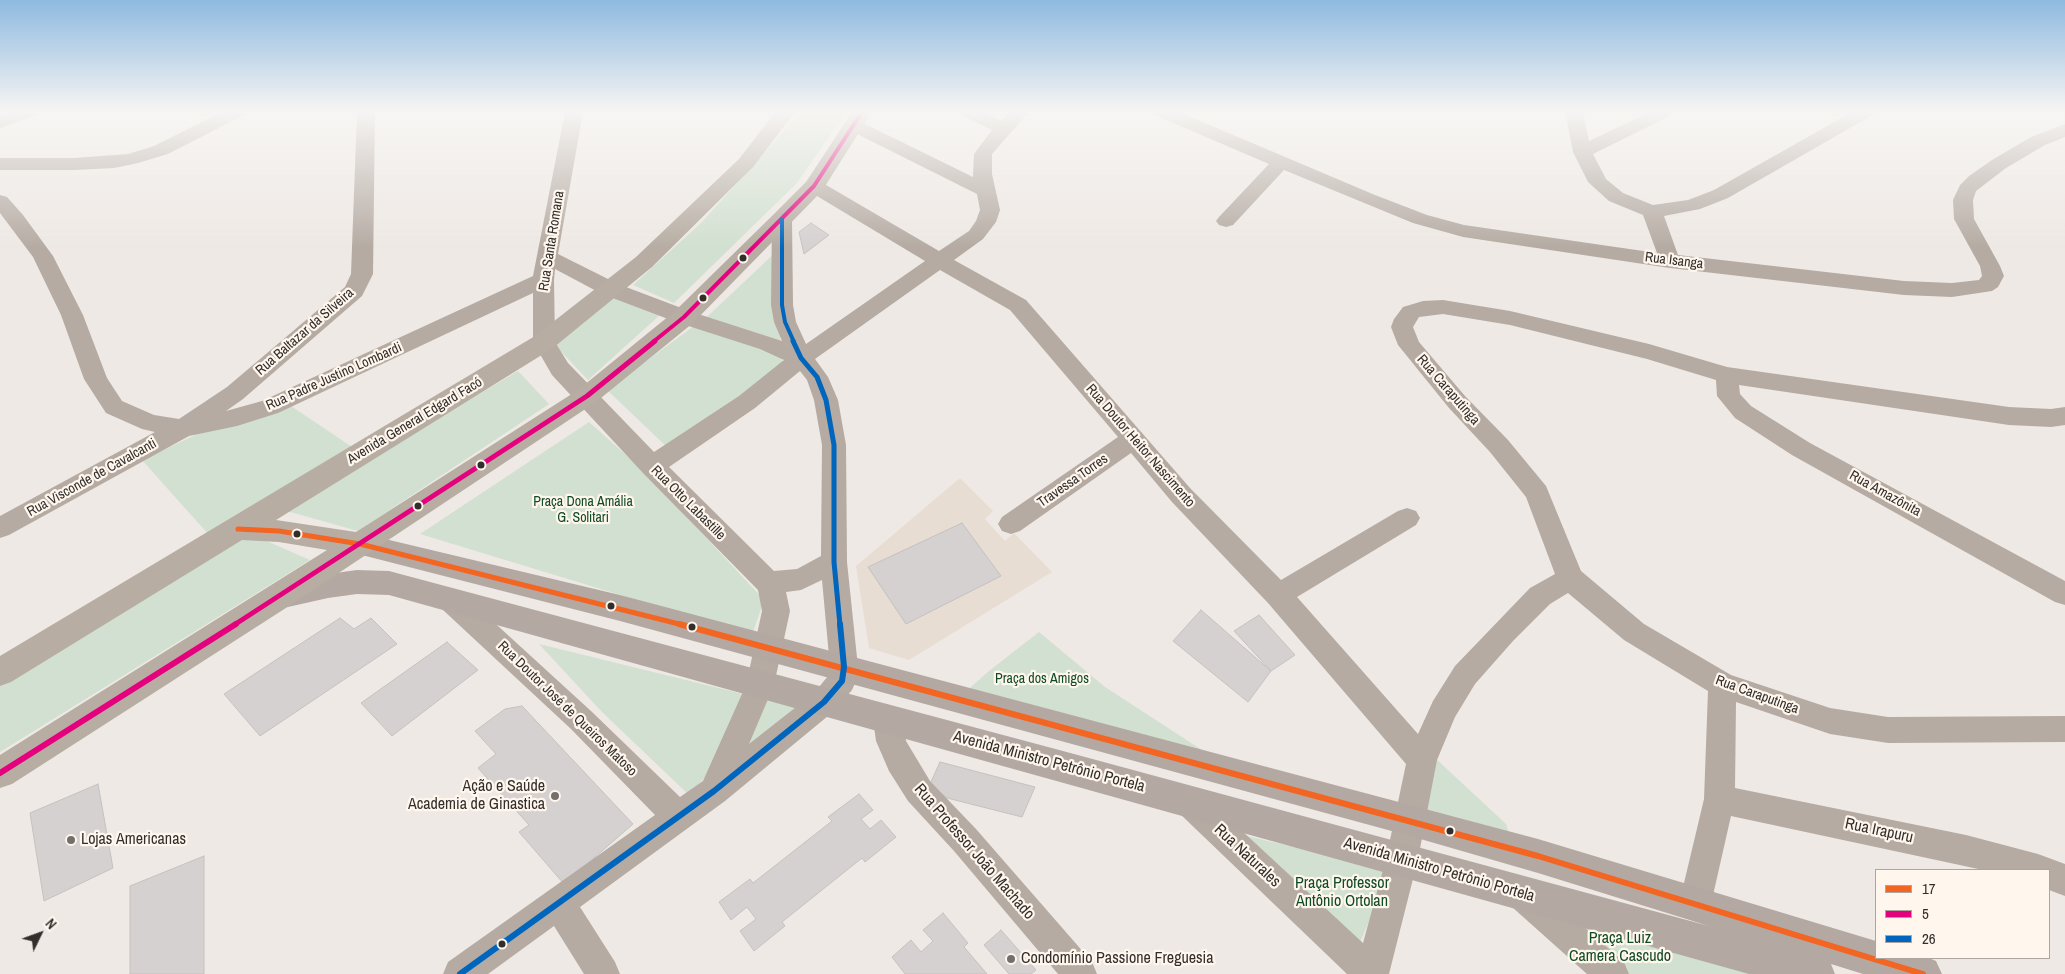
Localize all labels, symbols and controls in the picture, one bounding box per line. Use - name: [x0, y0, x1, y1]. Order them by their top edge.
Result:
- street label: Rua Santa Romana: [536, 190, 568, 292]
- street label: Rua Isanga: [1644, 249, 1704, 273]
- unlabelled marker: [738, 253, 748, 263]
- street label: Rua Baltazar da Silveira: [253, 285, 357, 379]
- unlabelled marker: [698, 293, 708, 303]
- street label: Rua Padre Justino Lombardi: [264, 339, 404, 415]
- street label: Rua Caraputinga: [1413, 351, 1483, 429]
- street label: Avenida General Edgard Facó: [345, 374, 485, 468]
- street label: Rua Doutor Heitor Nascimento: [1082, 381, 1198, 511]
- street label: Rua Visconde de Cavalcanti: [24, 435, 160, 521]
- street label: Travessa Torres: [1035, 451, 1111, 511]
- unlabelled marker: [476, 460, 486, 470]
- street label: Rua Otto Labastille: [647, 462, 729, 544]
- street label: Rua Amazônita: [1846, 467, 1924, 521]
- park label: Praça Dona Amália G. Solitari: [533, 494, 633, 526]
- unlabelled marker: [413, 501, 423, 511]
- unlabelled marker: [292, 529, 302, 539]
- unlabelled marker: [606, 601, 616, 611]
- unlabelled marker: [687, 622, 697, 632]
- street label: Rua Doutor José de Queiros Matoso: [494, 638, 640, 780]
- park label: Praça dos Amigos: [995, 671, 1089, 687]
- street label: Rua Caraputinga: [1713, 672, 1801, 718]
- street label: Avenida Ministro Petrônio Portela: [951, 727, 1147, 797]
- place label: Ação e Saúde Academia de Ginastica: [408, 777, 545, 815]
- street label: Rua Professor João Machado: [910, 780, 1038, 924]
- marker: Ação e Saúde Academia de Ginastica: [549, 790, 561, 802]
- street label: Rua Irapuru: [1843, 814, 1915, 848]
- street label: Rua Naturales: [1210, 820, 1284, 892]
- unlabelled marker: [1445, 826, 1455, 836]
- place label: Lojas Americanas: [81, 830, 186, 850]
- marker: Lojas Americanas: [65, 834, 77, 846]
- street label: Avenida Ministro Petrônio Portela: [1341, 834, 1537, 906]
- legend: [1875, 869, 2050, 959]
- park label: Praça Professor Antônio Ortolan: [1295, 874, 1389, 912]
- text: 17: [1922, 878, 1936, 899]
- text: 5: [1922, 903, 1929, 924]
- north arrow: [15, 909, 65, 959]
- text: N: [42, 915, 61, 933]
- text: 26: [1922, 928, 1936, 949]
- park label: Praça Luiz Camera Cascudo: [1569, 929, 1671, 967]
- unlabelled marker: [497, 939, 507, 949]
- place label: Condomínio Passione Freguesia: [1021, 949, 1214, 969]
- marker: Condomínio Passione Freguesia: [1005, 953, 1017, 965]

